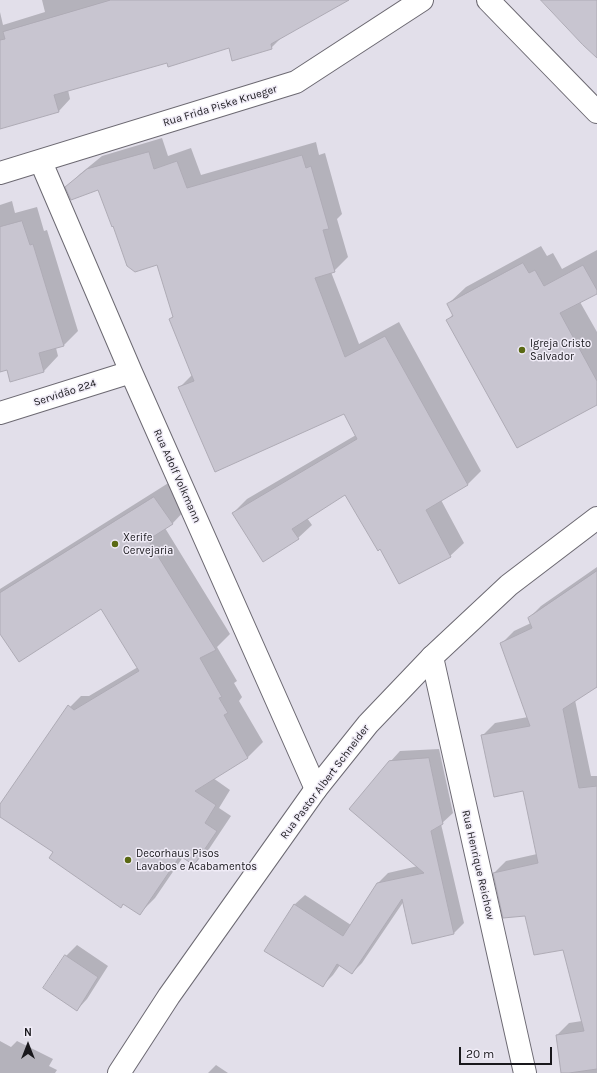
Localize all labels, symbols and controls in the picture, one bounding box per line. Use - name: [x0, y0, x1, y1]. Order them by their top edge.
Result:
- street label: Rua Frida Piske Krueger: [161, 82, 279, 130]
- place label: Igreja Cristo Salvador: [530, 337, 591, 363]
- marker: Igreja Cristo Salvador: [517, 345, 527, 355]
- street label: Servidão 224: [32, 377, 98, 409]
- street label: Rua Adolf Volkmann: [150, 427, 204, 525]
- place label: Xerife Cervejaria: [123, 531, 173, 557]
- marker: Xerife Cervejaria: [110, 539, 120, 549]
- street label: Rua Pastor Albert Schneider: [278, 722, 372, 842]
- street label: Rua Henrique Reichow: [459, 809, 497, 921]
- place label: Decorhaus Pisos Lavabos e Acabamentos: [136, 847, 257, 873]
- marker: Decorhaus Pisos Lavabos e Acabamentos: [123, 855, 133, 865]
- north arrow: [8, 1025, 48, 1065]
- text: N: [24, 1026, 32, 1039]
- scale bar: [461, 1039, 554, 1065]
- text: 20 m: [466, 1047, 494, 1061]

